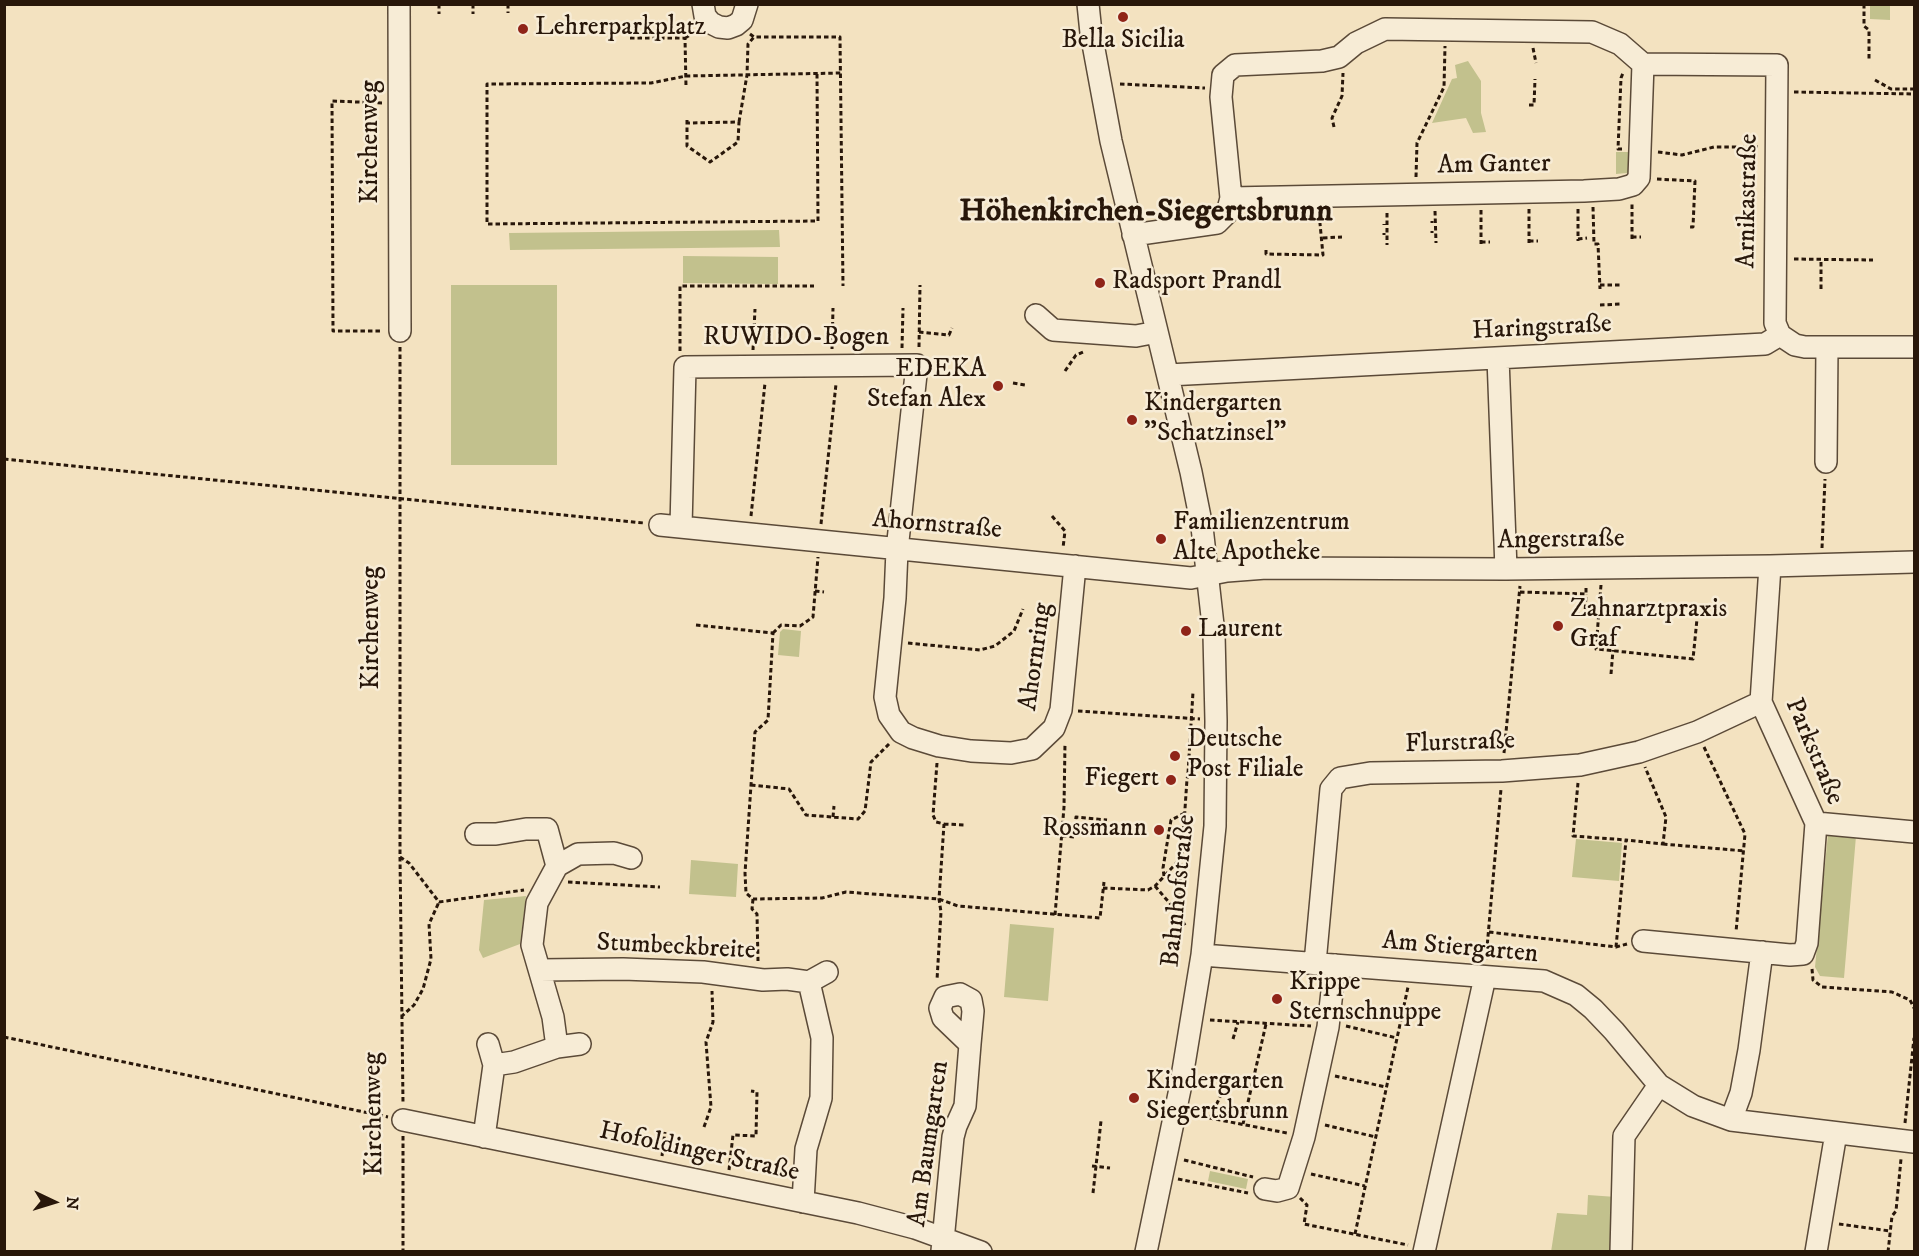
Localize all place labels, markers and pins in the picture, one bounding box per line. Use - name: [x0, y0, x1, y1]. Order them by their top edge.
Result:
- marker: Bella Sicilia: [1116, 10, 1130, 24]
- place label: Lehrerparkplatz: [535, 13, 706, 45]
- marker: Lehrerparkplatz: [516, 22, 530, 36]
- place label: Bella Sicilia: [1061, 26, 1185, 58]
- place label: Radsport Prandl: [1112, 267, 1281, 299]
- marker: Radsport Prandl: [1093, 276, 1107, 290]
- place label: EDEKA Stefan Alex: [867, 355, 986, 416]
- marker: EDEKA Stefan Alex: [991, 379, 1005, 393]
- place label: Kindergarten "Schatzinsel": [1144, 389, 1286, 450]
- marker: Kindergarten "Schatzinsel": [1125, 413, 1139, 427]
- place label: Familienzentrum Alte Apotheke: [1173, 508, 1350, 570]
- marker: Familienzentrum Alte Apotheke: [1154, 532, 1168, 546]
- place label: Zahnarztpraxis Graf: [1570, 595, 1727, 656]
- place label: Laurent: [1198, 615, 1283, 647]
- marker: Zahnarztpraxis Graf: [1551, 619, 1565, 633]
- marker: Laurent: [1179, 624, 1193, 638]
- place label: Deutsche Post Filiale: [1187, 725, 1304, 786]
- marker: Deutsche Post Filiale: [1168, 749, 1182, 763]
- place label: Fiegert: [1084, 764, 1159, 796]
- marker: Fiegert: [1164, 773, 1178, 787]
- place label: Rossmann: [1042, 814, 1147, 846]
- marker: Rossmann: [1152, 823, 1166, 837]
- place label: Krippe Sternschnuppe: [1289, 968, 1441, 1030]
- marker: Krippe Sternschnuppe: [1270, 992, 1284, 1006]
- place label: Kindergarten Siegertsbrunn: [1146, 1067, 1289, 1128]
- marker: Kindergarten Siegertsbrunn: [1127, 1091, 1141, 1105]

